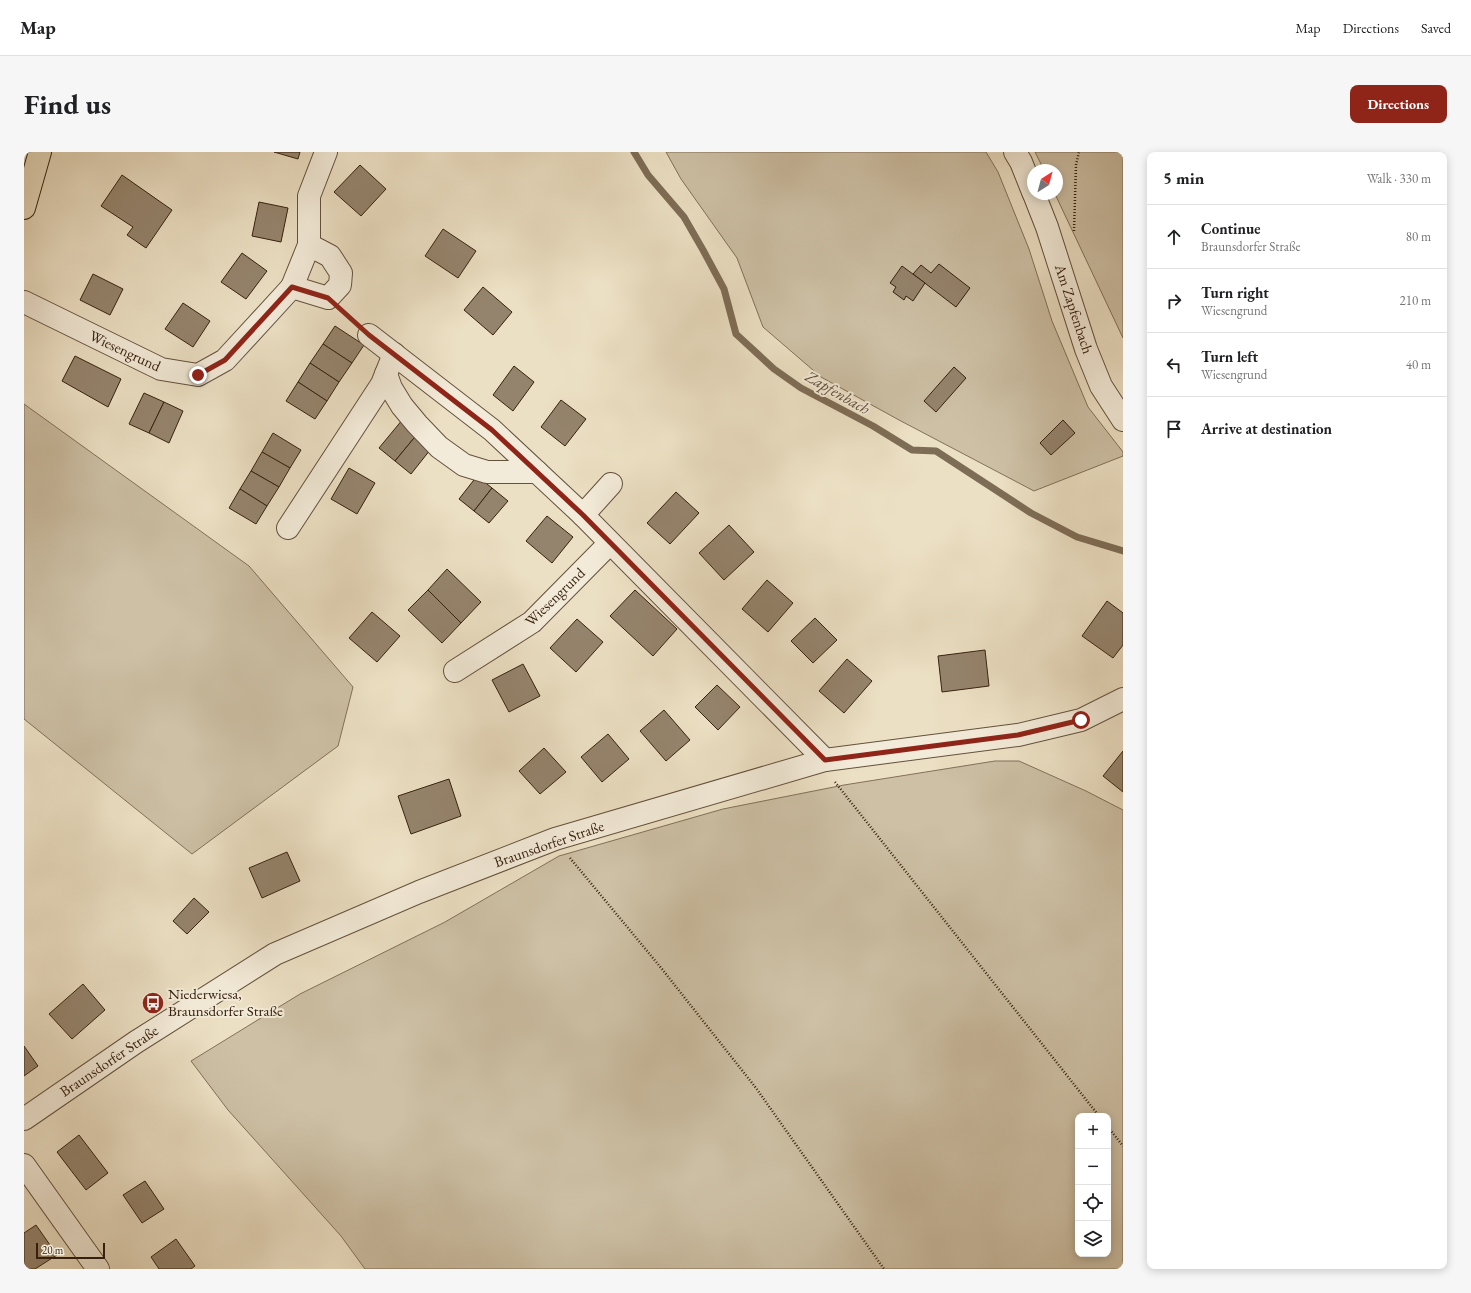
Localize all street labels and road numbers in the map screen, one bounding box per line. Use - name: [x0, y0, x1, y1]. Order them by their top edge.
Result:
- street label: Am Zapfenbach: [1051, 261, 1098, 356]
- street label: Wiesengrund: [87, 326, 164, 376]
- street label: Wiesengrund: [521, 563, 589, 630]
- street label: Braunsdorfer Straße: [491, 816, 606, 871]
- street label: Braunsdorfer Straße: [56, 1021, 162, 1101]

